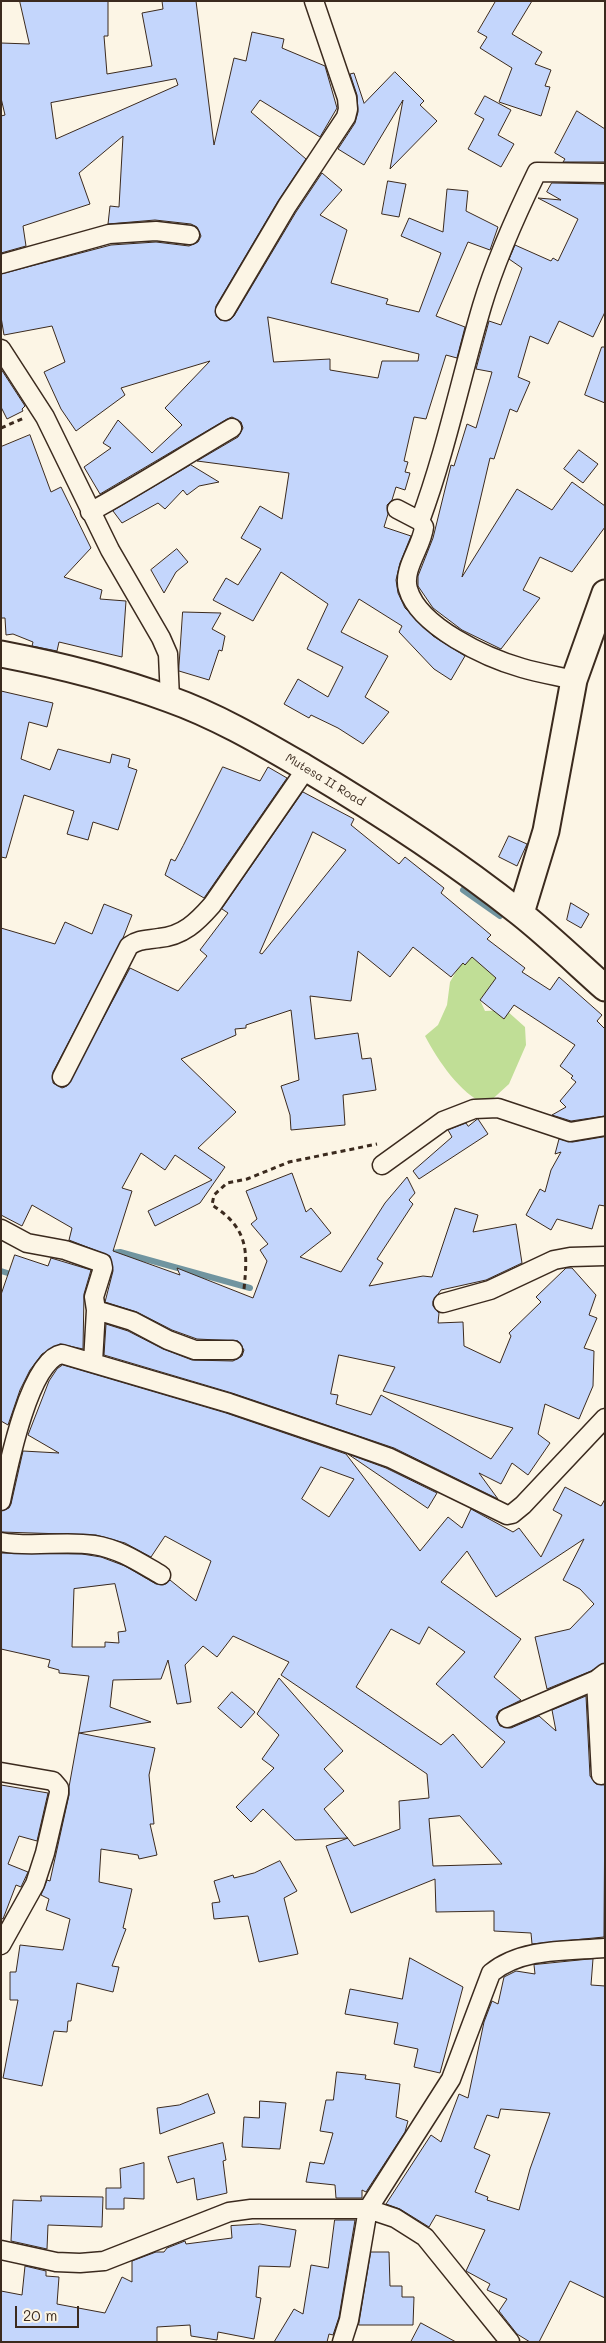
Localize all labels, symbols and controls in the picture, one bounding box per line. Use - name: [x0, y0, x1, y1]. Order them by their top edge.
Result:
- street label: Mutesa II Road: [283, 751, 367, 809]
- scale bar: [18, 2296, 81, 2328]
- text: 20 m: [23, 2305, 57, 2325]

